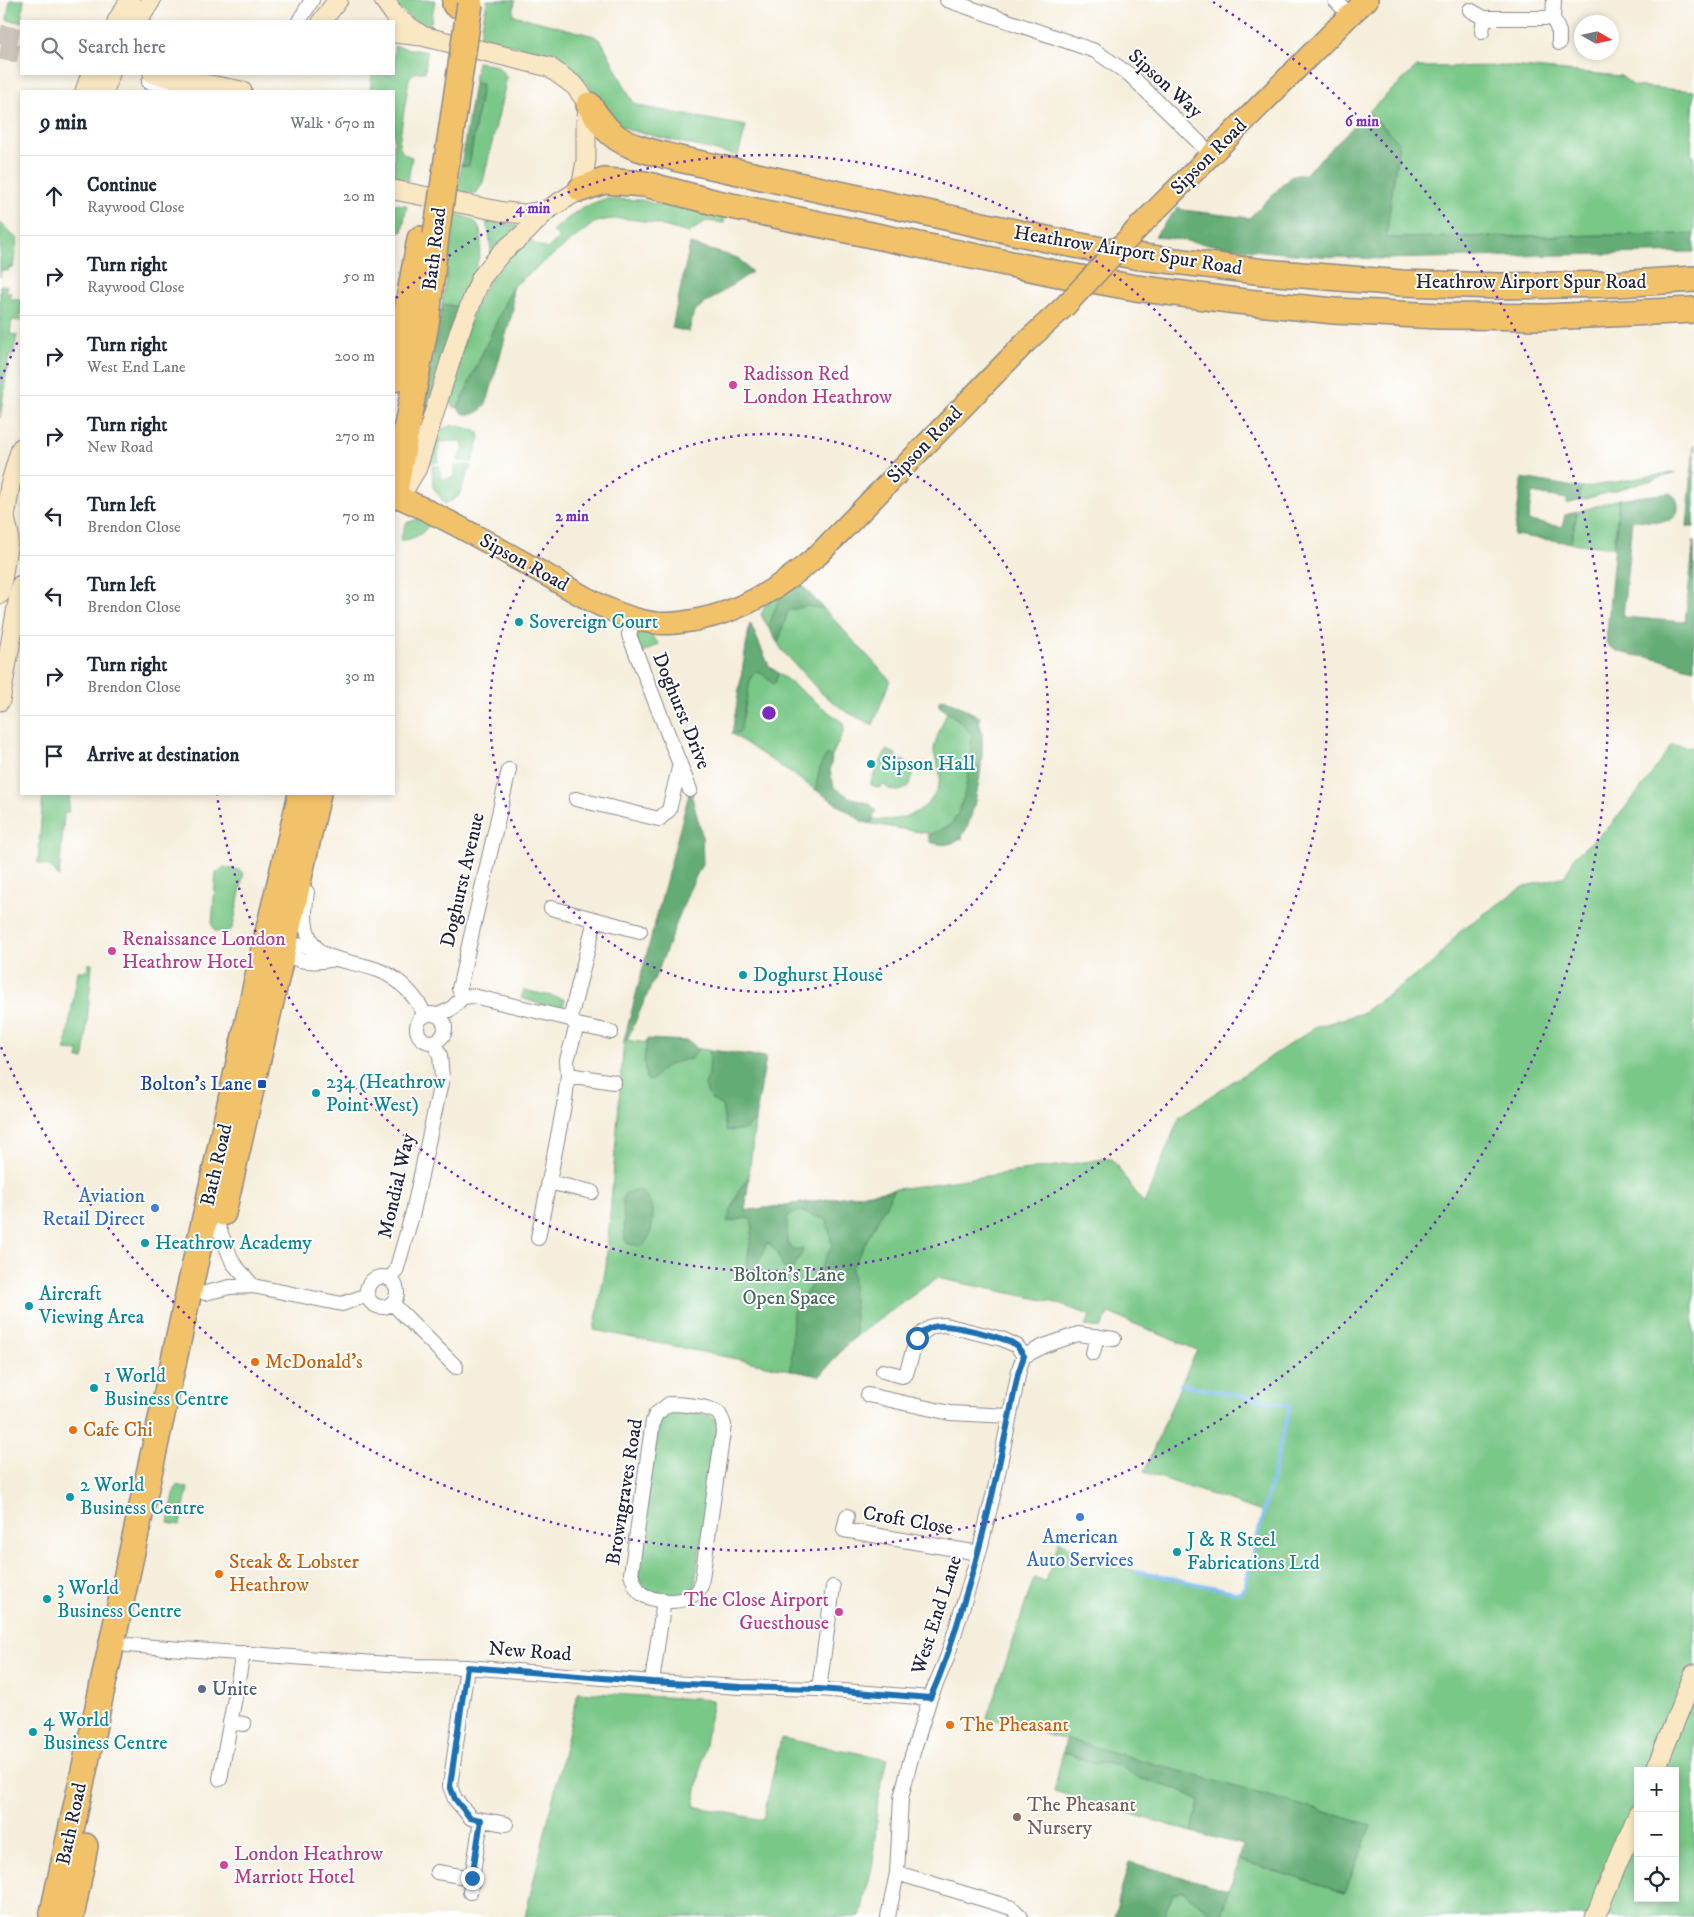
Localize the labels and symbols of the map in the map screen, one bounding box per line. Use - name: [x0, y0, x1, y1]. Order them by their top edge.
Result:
- north arrow: [1574, 15, 1619, 60]
- street label: Sipson Way: [1123, 44, 1208, 124]
- text: 6 min: [1345, 112, 1379, 131]
- street label: Sipson Road: [1165, 113, 1253, 201]
- text: 4 min: [515, 199, 551, 218]
- street label: Bath Road: [417, 206, 453, 292]
- street label: Heathrow Airport Spur Road: [1012, 221, 1244, 281]
- street label: Heathrow Airport Spur Road: [1416, 270, 1646, 295]
- place label: Radisson Red London Heathrow: [743, 362, 892, 410]
- marker: Radisson Red London Heathrow: [727, 379, 739, 391]
- street label: Sipson Road: [882, 401, 968, 489]
- text: 2 min: [555, 507, 589, 526]
- street label: Sipson Road: [475, 528, 573, 598]
- place label: Sovereign Court: [529, 610, 658, 635]
- marker: Sovereign Court: [513, 616, 525, 628]
- street label: Doghurst Drive: [646, 649, 716, 773]
- centre of rings: [760, 704, 778, 722]
- place label: Sipson Hall: [881, 752, 975, 777]
- marker: Sipson Hall: [865, 758, 877, 770]
- street label: Doghurst Avenue: [435, 811, 491, 949]
- place label: Renaissance London Heathrow Hotel: [122, 927, 286, 975]
- marker: Renaissance London Heathrow Hotel: [106, 945, 118, 957]
- place label: Doghurst House: [753, 963, 883, 988]
- marker: Doghurst House: [737, 969, 749, 981]
- place label: 234 (Heathrow Point West): [326, 1070, 446, 1118]
- place label: Bolton's Lane: [140, 1072, 252, 1097]
- marker: Bolton's Lane: [256, 1078, 268, 1090]
- marker: 234 (Heathrow Point West): [310, 1087, 322, 1099]
- street label: Bath Road: [195, 1121, 239, 1209]
- street label: Mondial Way: [373, 1131, 421, 1241]
- place label: Aviation Retail Direct: [42, 1184, 146, 1232]
- marker: Aviation Retail Direct: [149, 1202, 161, 1214]
- place label: Heathrow Academy: [155, 1231, 312, 1256]
- marker: Heathrow Academy: [139, 1237, 151, 1249]
- park label: Bolton's Lane Open Space: [733, 1263, 845, 1311]
- place label: Aircraft Viewing Area: [38, 1282, 145, 1330]
- marker: Aircraft Viewing Area: [23, 1300, 35, 1312]
- route start: [906, 1327, 929, 1350]
- place label: McDonald's: [265, 1350, 363, 1375]
- marker: McDonald's: [249, 1356, 261, 1368]
- place label: 1 World Business Centre: [104, 1364, 229, 1412]
- marker: 1 World Business Centre: [88, 1382, 100, 1394]
- street label: Browngraves Road: [601, 1417, 649, 1567]
- place label: Cafe Chi: [83, 1418, 153, 1443]
- marker: Cafe Chi: [67, 1424, 79, 1436]
- place label: 2 World Business Centre: [80, 1473, 205, 1521]
- marker: 2 World Business Centre: [64, 1491, 76, 1503]
- street label: Croft Close: [861, 1501, 955, 1541]
- marker: American Auto Services: [1074, 1511, 1086, 1523]
- place label: American Auto Services: [1027, 1525, 1134, 1573]
- place label: J & R Steel Fabrications Ltd: [1185, 1528, 1320, 1576]
- marker: J & R Steel Fabrications Ltd: [1171, 1546, 1183, 1558]
- place label: Steak & Lobster Heathrow: [229, 1550, 359, 1598]
- street label: West End Lane: [906, 1552, 968, 1679]
- marker: Steak & Lobster Heathrow: [213, 1568, 225, 1580]
- place label: 3 World Business Centre: [57, 1576, 182, 1624]
- place label: The Close Airport Guesthouse: [684, 1588, 829, 1636]
- marker: 3 World Business Centre: [41, 1593, 53, 1605]
- marker: The Close Airport Guesthouse: [833, 1606, 845, 1618]
- street label: New Road: [488, 1637, 572, 1667]
- place label: Unite: [212, 1677, 257, 1702]
- marker: Unite: [196, 1683, 208, 1695]
- place label: 4 World Business Centre: [43, 1708, 168, 1756]
- place label: The Pheasant: [960, 1713, 1069, 1738]
- marker: The Pheasant: [944, 1719, 956, 1731]
- marker: 4 World Business Centre: [27, 1726, 39, 1738]
- street label: Bath Road: [51, 1780, 93, 1868]
- place label: The Pheasant Nursery: [1027, 1793, 1136, 1841]
- marker: The Pheasant Nursery: [1011, 1811, 1023, 1823]
- place label: London Heathrow Marriott Hotel: [234, 1842, 383, 1890]
- marker: London Heathrow Marriott Hotel: [218, 1859, 230, 1871]
- route end: [461, 1867, 484, 1890]

